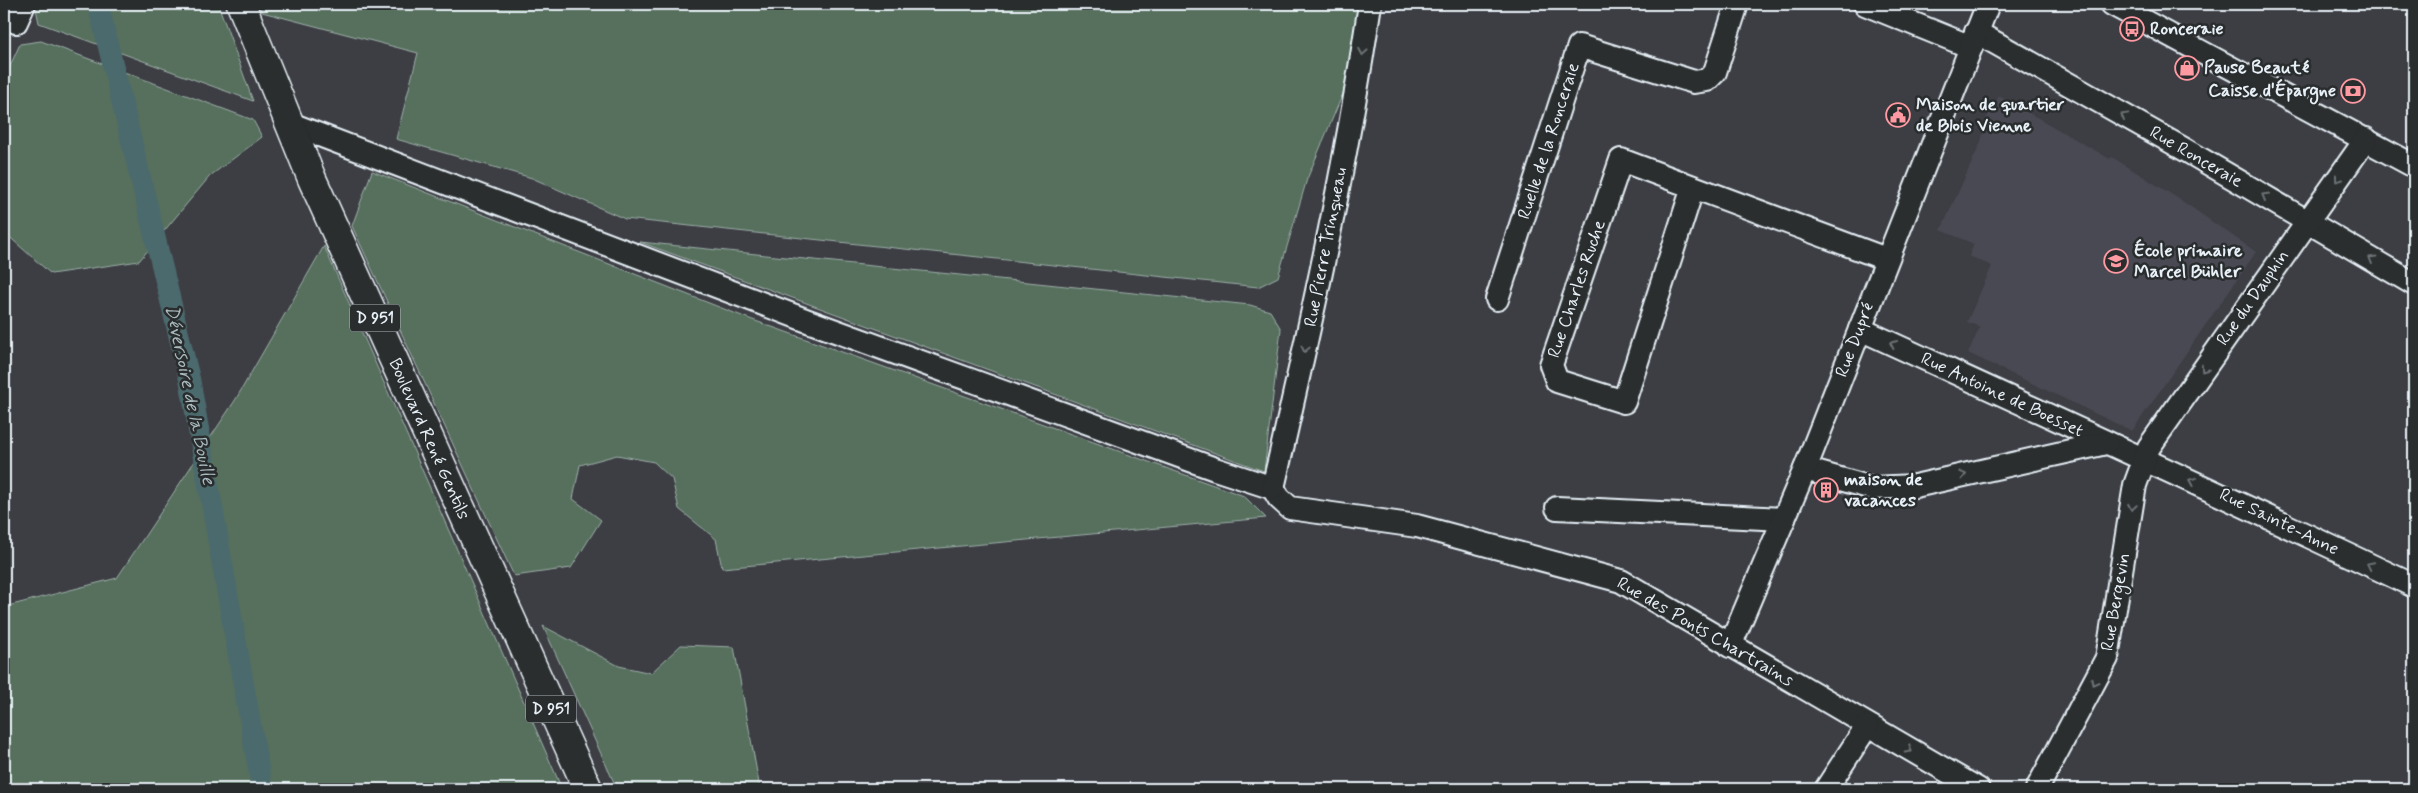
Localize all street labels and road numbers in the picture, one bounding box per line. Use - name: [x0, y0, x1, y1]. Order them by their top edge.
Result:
- street label: Ruelle de la Ronceraie: [1512, 60, 1586, 222]
- street label: Rue Ronceraie: [2145, 121, 2247, 193]
- street label: Rue Pierre Trinqueau: [1299, 165, 1353, 329]
- street label: Rue Charles Ruche: [1542, 217, 1612, 361]
- street label: Rue du Dauphin: [2211, 245, 2295, 351]
- street label: Rue Dupré: [1830, 299, 1880, 381]
- road number: D 951: [350, 304, 400, 332]
- street label: Rue Antoine de Boesset: [1917, 347, 2087, 443]
- street label: Boulevard René Gentils: [383, 354, 475, 524]
- street label: Rue Sainte-Anne: [2215, 483, 2343, 561]
- street label: Rue Bergevin: [2096, 551, 2137, 653]
- street label: Rue des Ponts Chartrains: [1612, 572, 1798, 693]
- road number: D 951: [526, 696, 576, 722]

